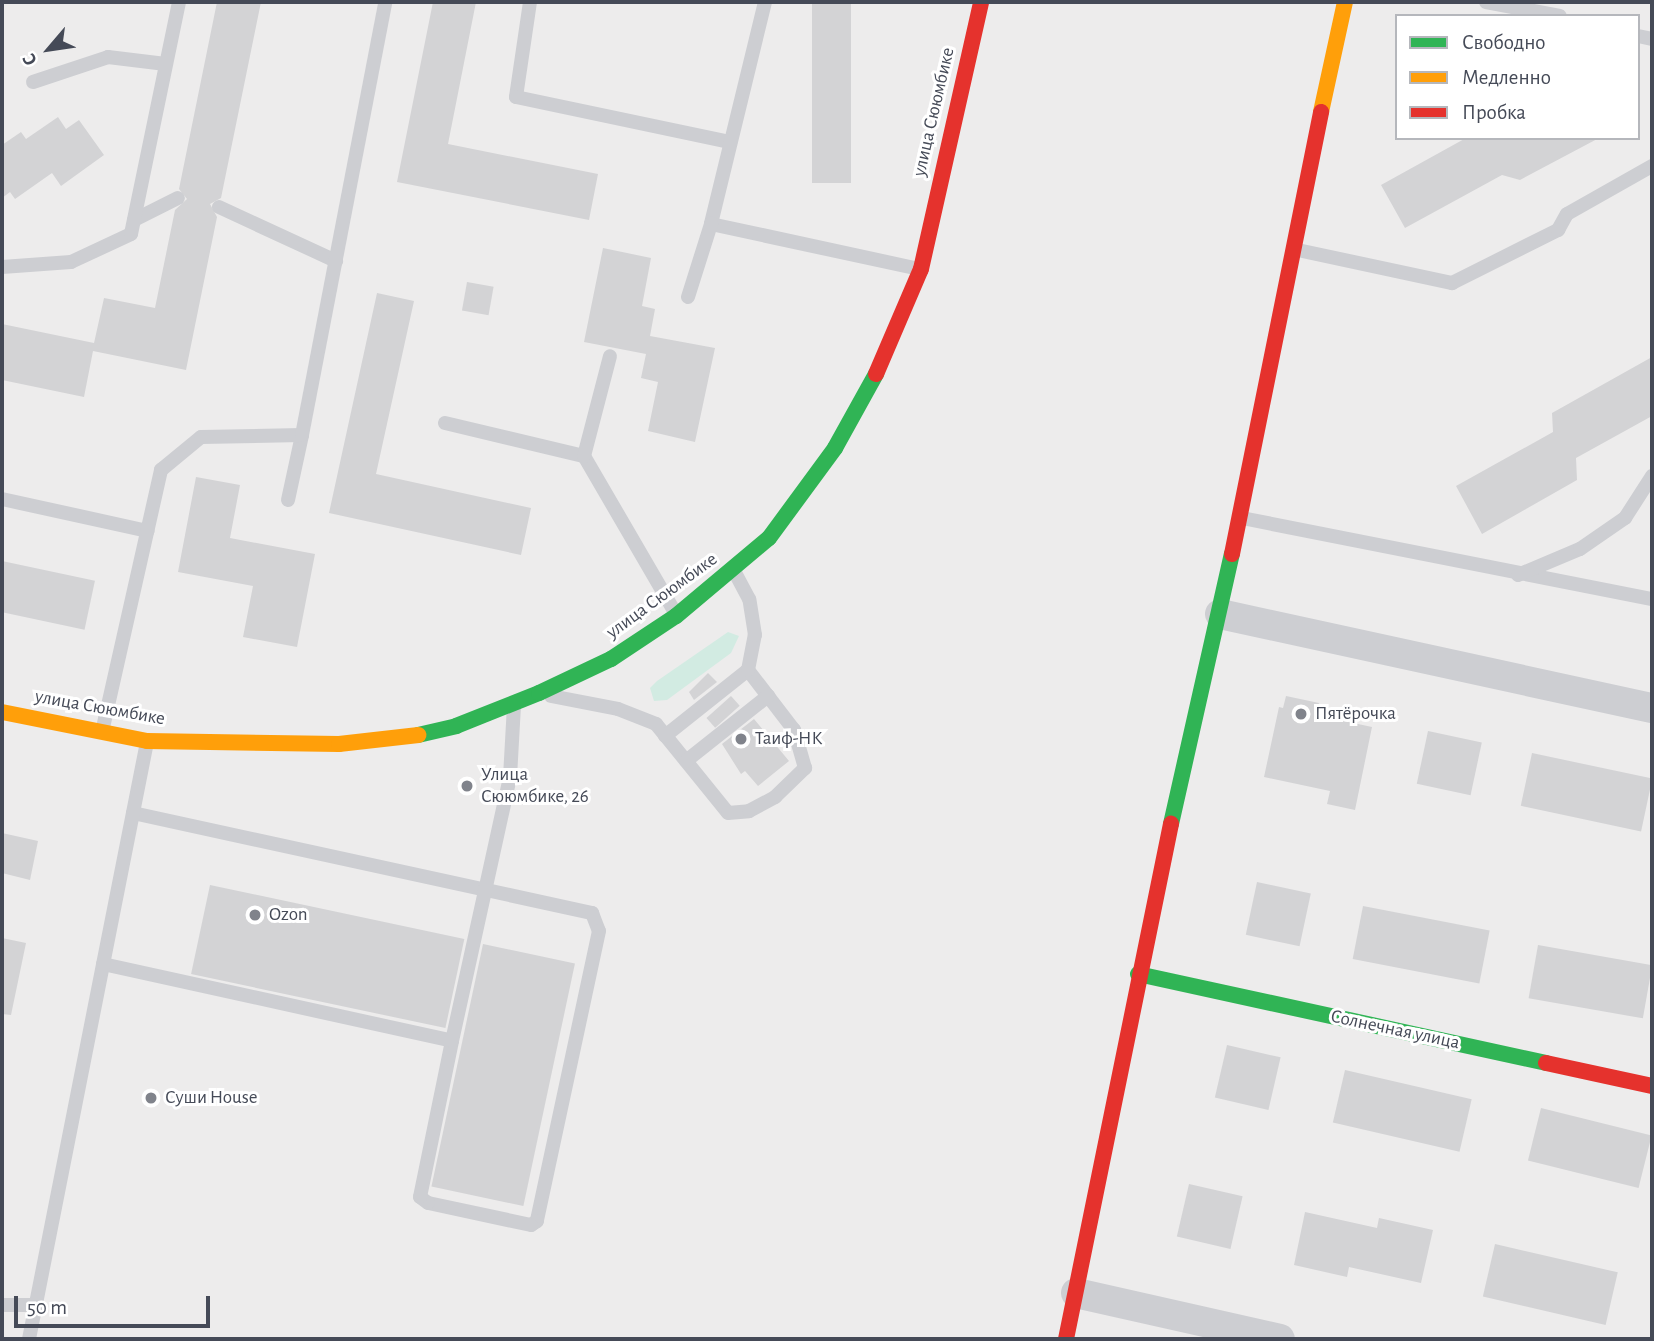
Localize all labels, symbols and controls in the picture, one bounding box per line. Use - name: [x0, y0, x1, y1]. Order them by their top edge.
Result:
- north arrow: [14, 14, 84, 84]
- legend: [1395, 14, 1640, 140]
- text: Свободно: [1462, 32, 1546, 53]
- street label: улица Сююмбике: [908, 45, 960, 179]
- text: С: [19, 50, 41, 69]
- text: Медленно: [1462, 67, 1551, 88]
- text: Пробка: [1462, 102, 1526, 123]
- street label: улица Сююмбике: [602, 548, 722, 644]
- street label: улица Сююмбике: [33, 685, 167, 731]
- place label: Пятёрочка: [1315, 703, 1396, 725]
- marker: Пятёрочка: [1293, 706, 1309, 722]
- place label: Таиф-НК: [755, 728, 823, 750]
- marker: Таиф-НК: [733, 731, 749, 747]
- place label: Улица Сююмбике, 26: [481, 764, 589, 808]
- marker: Улица Сююмбике, 26: [459, 778, 475, 794]
- place label: Ozon: [269, 904, 308, 926]
- marker: Ozon: [247, 907, 263, 923]
- street label: Солнечная улица: [1328, 1005, 1462, 1055]
- place label: Суши House: [165, 1087, 258, 1109]
- marker: Суши House: [143, 1090, 159, 1106]
- scale bar: [18, 1282, 214, 1326]
- text: 50 m: [27, 1297, 67, 1318]

